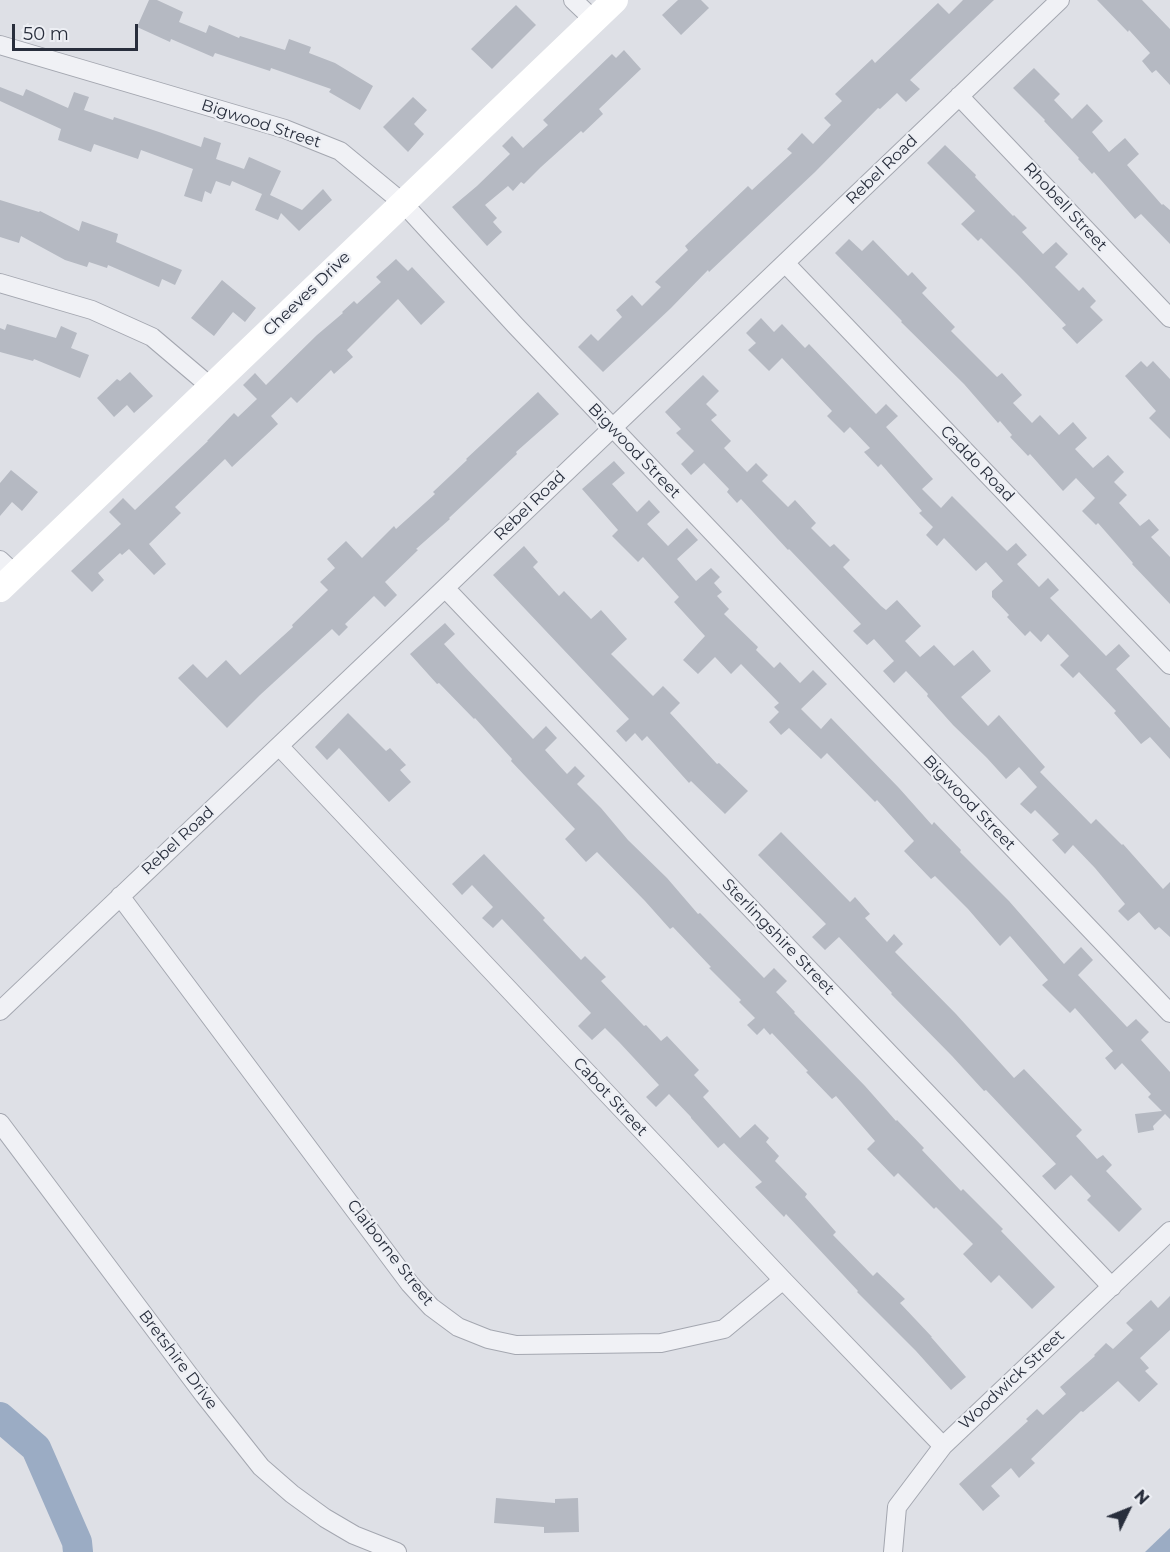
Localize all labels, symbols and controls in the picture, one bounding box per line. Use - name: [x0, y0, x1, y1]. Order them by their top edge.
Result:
- scale bar: [15, 12, 141, 50]
- text: 50 m: [23, 23, 69, 45]
- street label: Bigwood Street: [199, 96, 323, 152]
- street label: Rebel Road: [842, 131, 922, 209]
- street label: Rhobell Street: [1019, 159, 1111, 255]
- street label: Cheeves Drive: [260, 248, 354, 340]
- street label: Bigwood Street: [584, 400, 684, 502]
- street label: Caddo Road: [936, 422, 1018, 506]
- street label: Rebel Road: [490, 467, 570, 545]
- street label: Bigwood Street: [919, 752, 1019, 854]
- street label: Rebel Road: [138, 803, 218, 879]
- street label: Sterlingshire Street: [718, 875, 838, 999]
- street label: Cabot Street: [569, 1054, 651, 1140]
- street label: Claiborne Street: [343, 1196, 437, 1310]
- street label: Bretshire Drive: [134, 1307, 222, 1413]
- street label: Woodwick Street: [955, 1326, 1069, 1434]
- north arrow: [1098, 1480, 1158, 1540]
- text: N: [1130, 1486, 1153, 1509]

